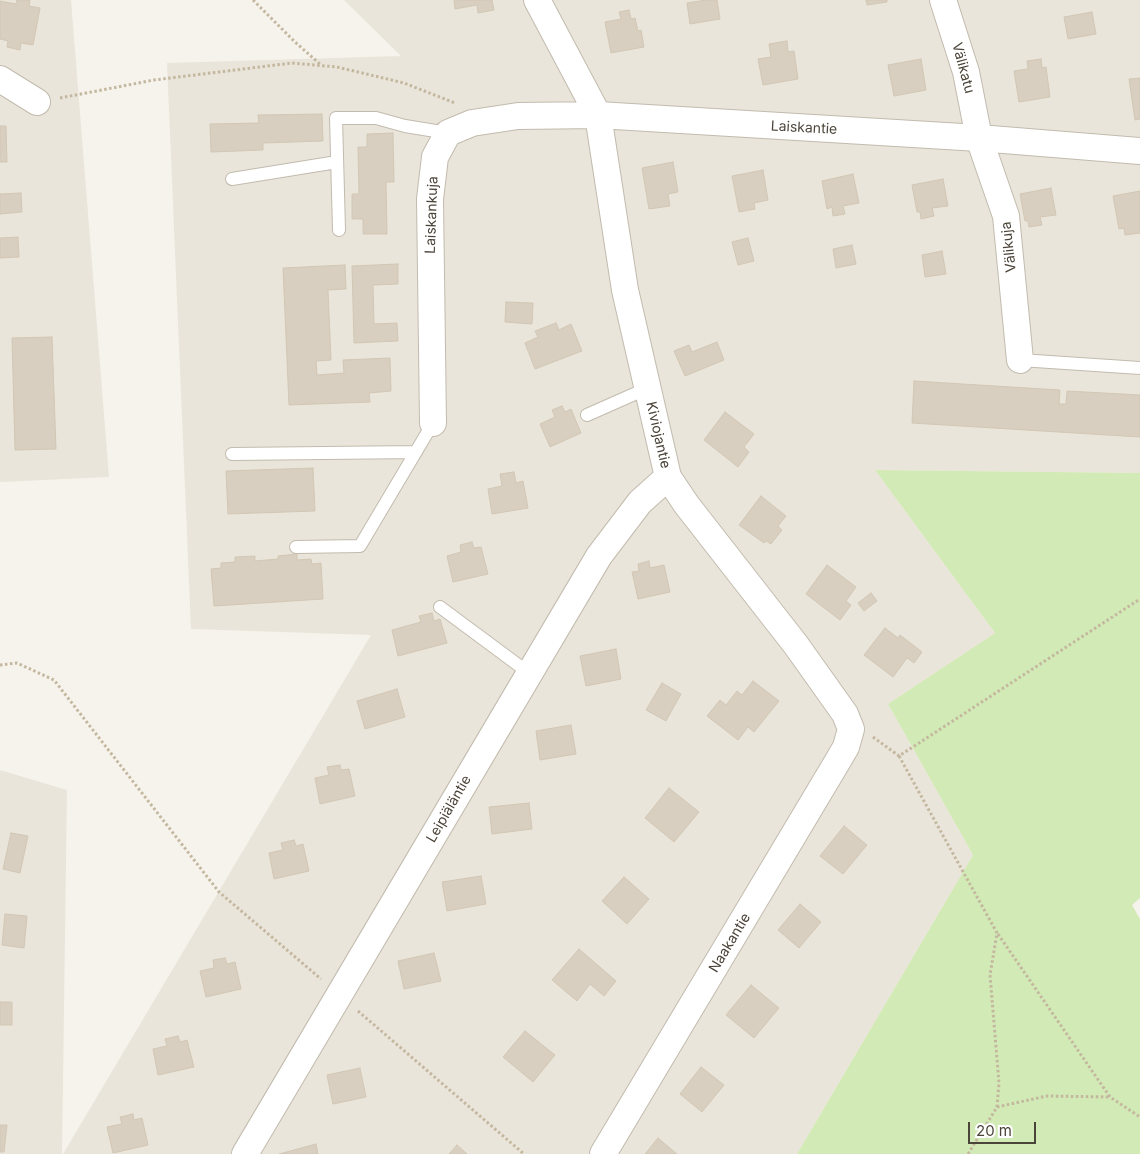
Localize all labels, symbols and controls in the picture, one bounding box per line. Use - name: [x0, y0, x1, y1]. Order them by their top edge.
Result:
- street label: Välikatu: [948, 41, 978, 95]
- street label: Laiskantie: [770, 118, 838, 138]
- street label: Laiskankuja: [422, 176, 442, 254]
- street label: Välikuja: [998, 221, 1020, 273]
- street label: Kiviojantie: [642, 400, 674, 470]
- street label: Leipiäläntie: [423, 772, 475, 846]
- street label: Naakantie: [706, 910, 754, 976]
- scale bar: [970, 1112, 1038, 1144]
- text: 20 m: [976, 1121, 1012, 1140]

